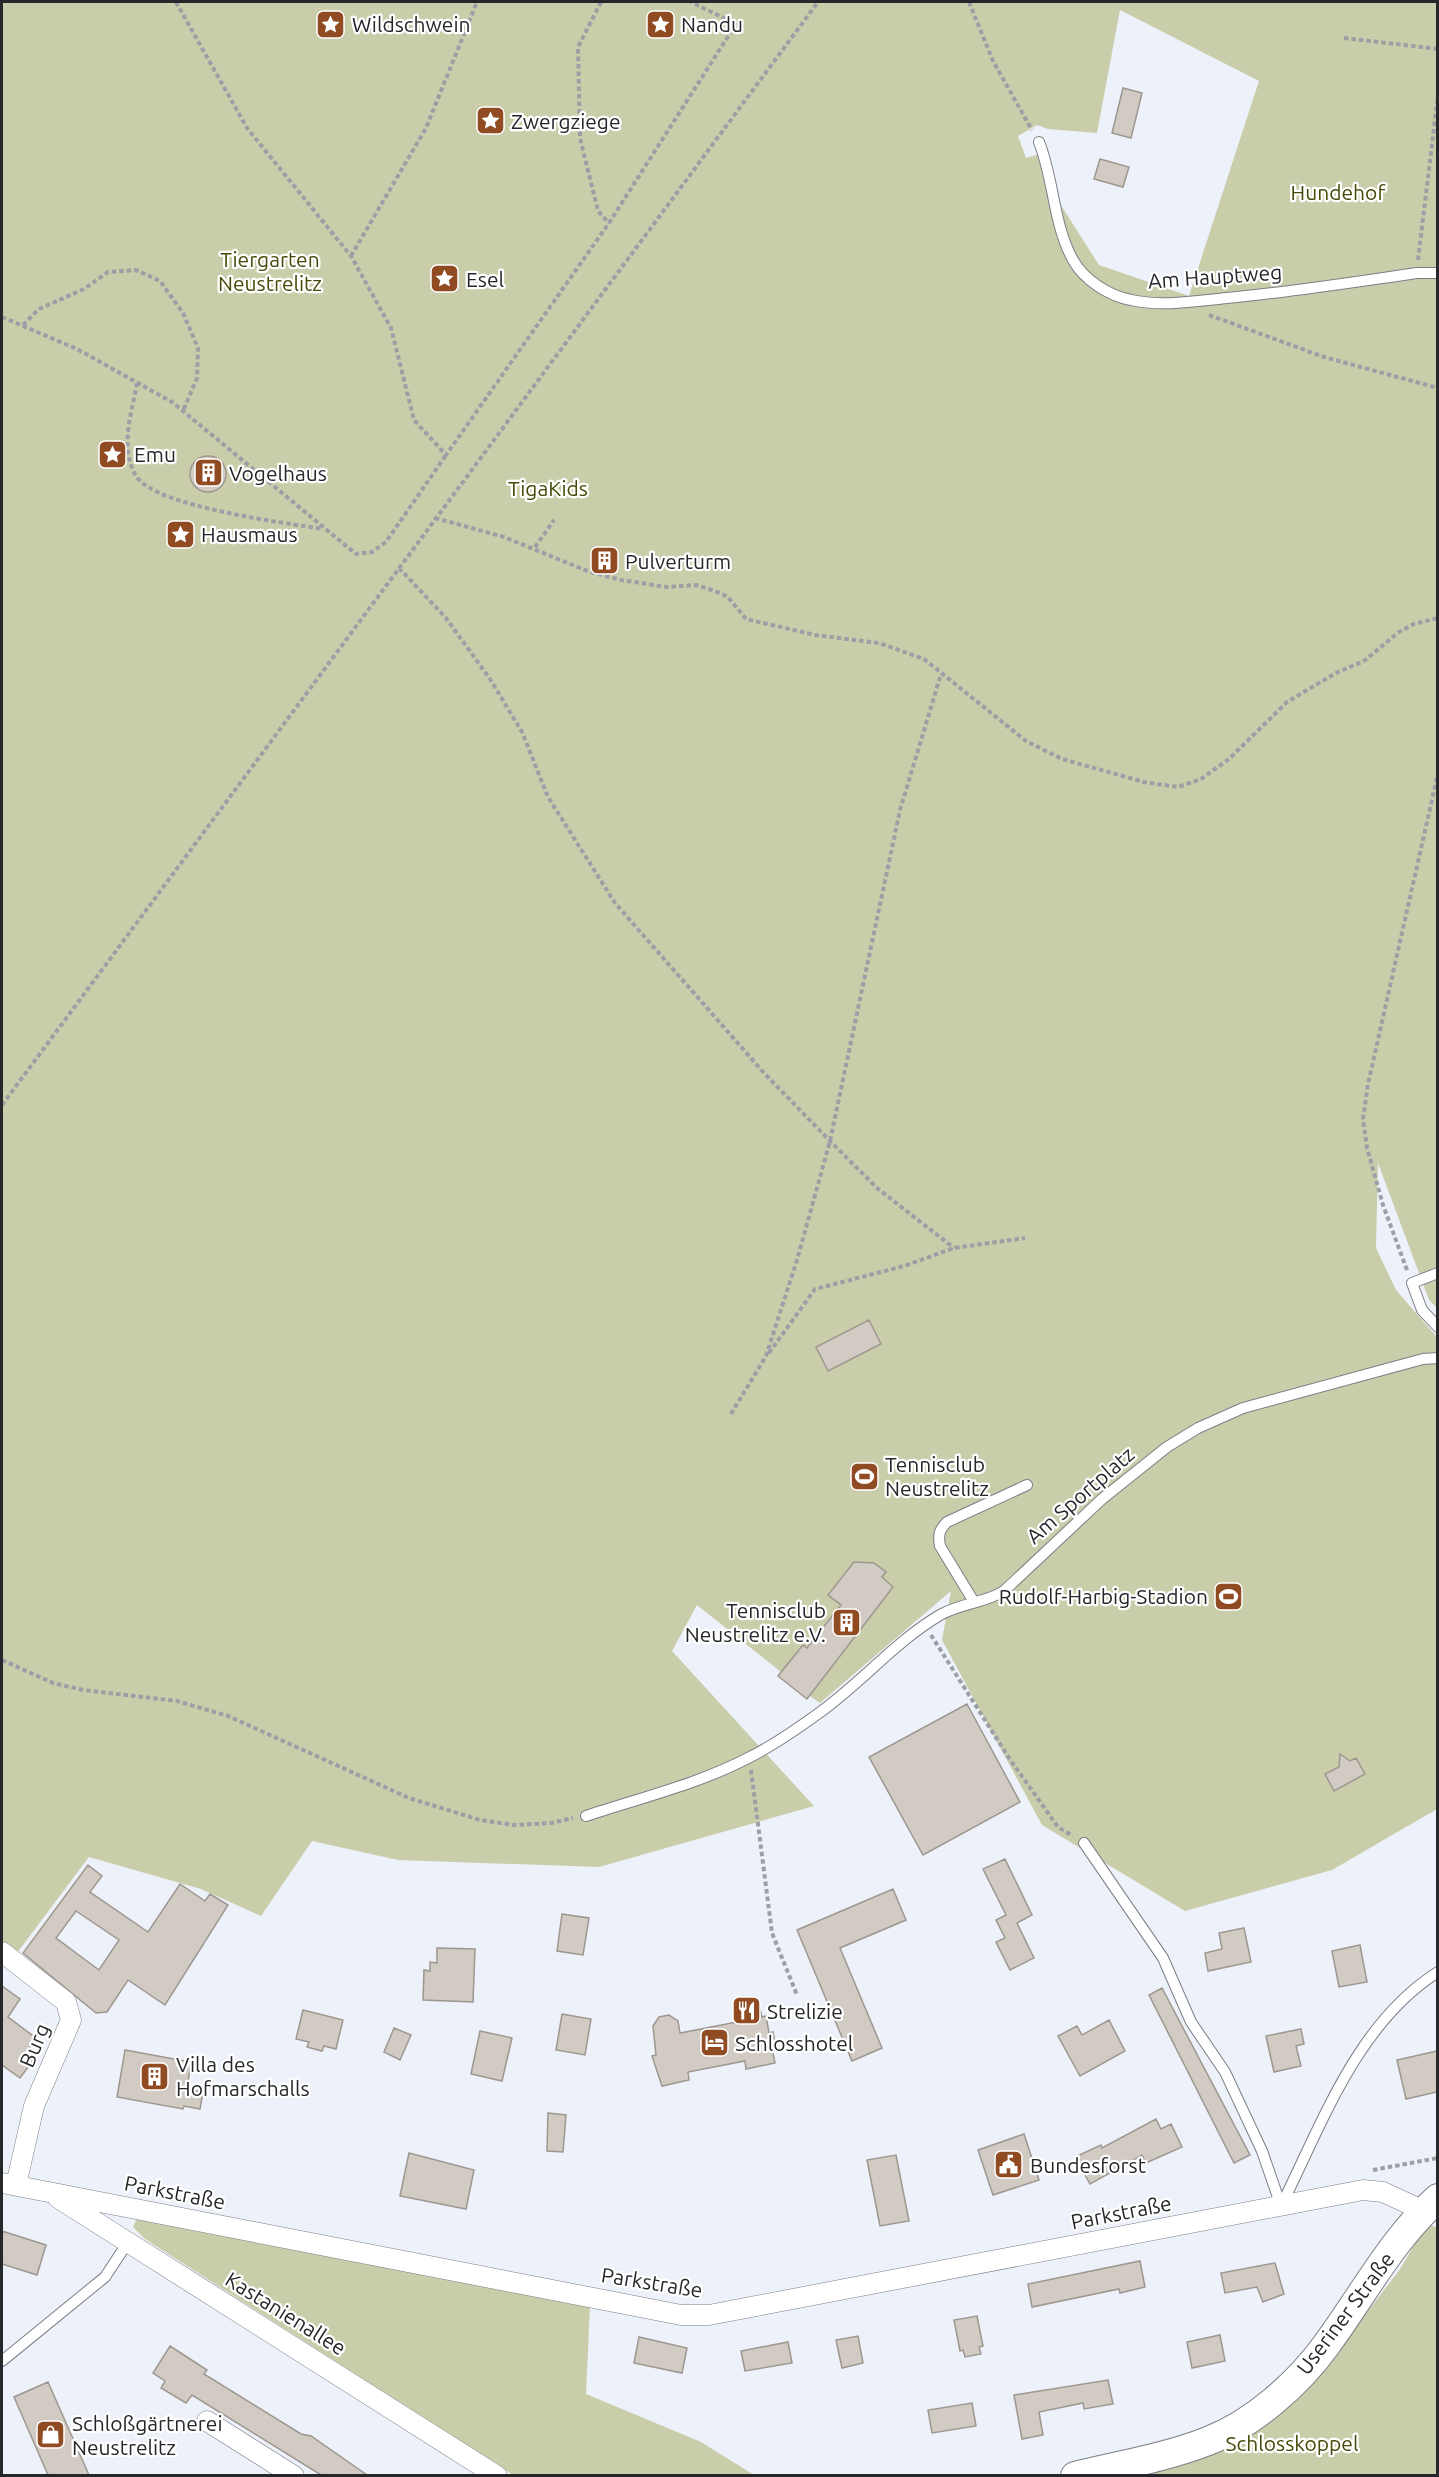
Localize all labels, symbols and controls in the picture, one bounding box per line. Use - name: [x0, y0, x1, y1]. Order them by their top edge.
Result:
- place icon: Wildschwein: [315, 8, 347, 40]
- place icon: Nandu: [644, 8, 676, 40]
- place label: Wildschwein: [352, 12, 471, 36]
- place label: Nandu: [681, 12, 743, 36]
- place icon: Zwergziege: [474, 105, 506, 137]
- place label: Zwergziege: [511, 109, 621, 133]
- park label: Hundehof: [1291, 180, 1386, 204]
- park label: Tiergarten Neustrelitz: [218, 247, 322, 295]
- street label: Am Hauptweg: [1147, 259, 1283, 293]
- place icon: Esel: [429, 263, 461, 295]
- place label: Esel: [466, 267, 504, 291]
- place icon: Emu: [97, 438, 129, 470]
- place label: Emu: [134, 442, 176, 466]
- building icon: Vogelhaus: [192, 457, 224, 489]
- place label: Vogelhaus: [229, 461, 327, 485]
- park label: TigaKids: [508, 476, 588, 500]
- place icon: Hausmaus: [164, 518, 196, 550]
- place label: Hausmaus: [201, 522, 298, 546]
- building icon: Pulverturm: [588, 545, 620, 577]
- place label: Pulverturm: [625, 549, 731, 573]
- street label: Am Sportplatz: [1021, 1442, 1139, 1548]
- place label: Tennisclub Neustrelitz: [885, 1452, 989, 1500]
- sports icon: Tennisclub Neustrelitz: [848, 1460, 880, 1492]
- sports icon: Rudolf-Harbig-Stadion: [1213, 1580, 1245, 1612]
- place label: Rudolf-Harbig-Stadion: [999, 1584, 1208, 1608]
- place label: Tennisclub Neustrelitz e.V.: [685, 1598, 826, 1646]
- building icon: Tennisclub Neustrelitz e.V.: [831, 1606, 863, 1638]
- restaurant icon: Strelizie: [730, 1995, 762, 2027]
- place label: Strelizie: [767, 1999, 843, 2023]
- street label: Burg: [14, 2019, 54, 2071]
- hotel icon: Schlosshotel: [698, 2027, 730, 2059]
- place label: Schlosshotel: [735, 2031, 853, 2055]
- place label: Villa des Hofmarschalls: [176, 2052, 310, 2100]
- building icon: Villa des Hofmarschalls: [139, 2060, 171, 2092]
- public building icon: Bundesforst: [993, 2149, 1025, 2181]
- place label: Bundesforst: [1030, 2153, 1146, 2177]
- street label: Parkstraße: [123, 2170, 227, 2214]
- street label: Parkstraße: [1069, 2190, 1173, 2234]
- street label: Useriner Straße: [1291, 2247, 1399, 2379]
- street label: Parkstraße: [600, 2262, 704, 2302]
- street label: Kastanienallee: [221, 2266, 351, 2360]
- place label: Schloßgärtnerei Neustrelitz: [72, 2411, 223, 2459]
- shop icon: Schloßgärtnerei Neustrelitz: [35, 2419, 67, 2451]
- park label: Schlosskoppel: [1226, 2431, 1358, 2455]

